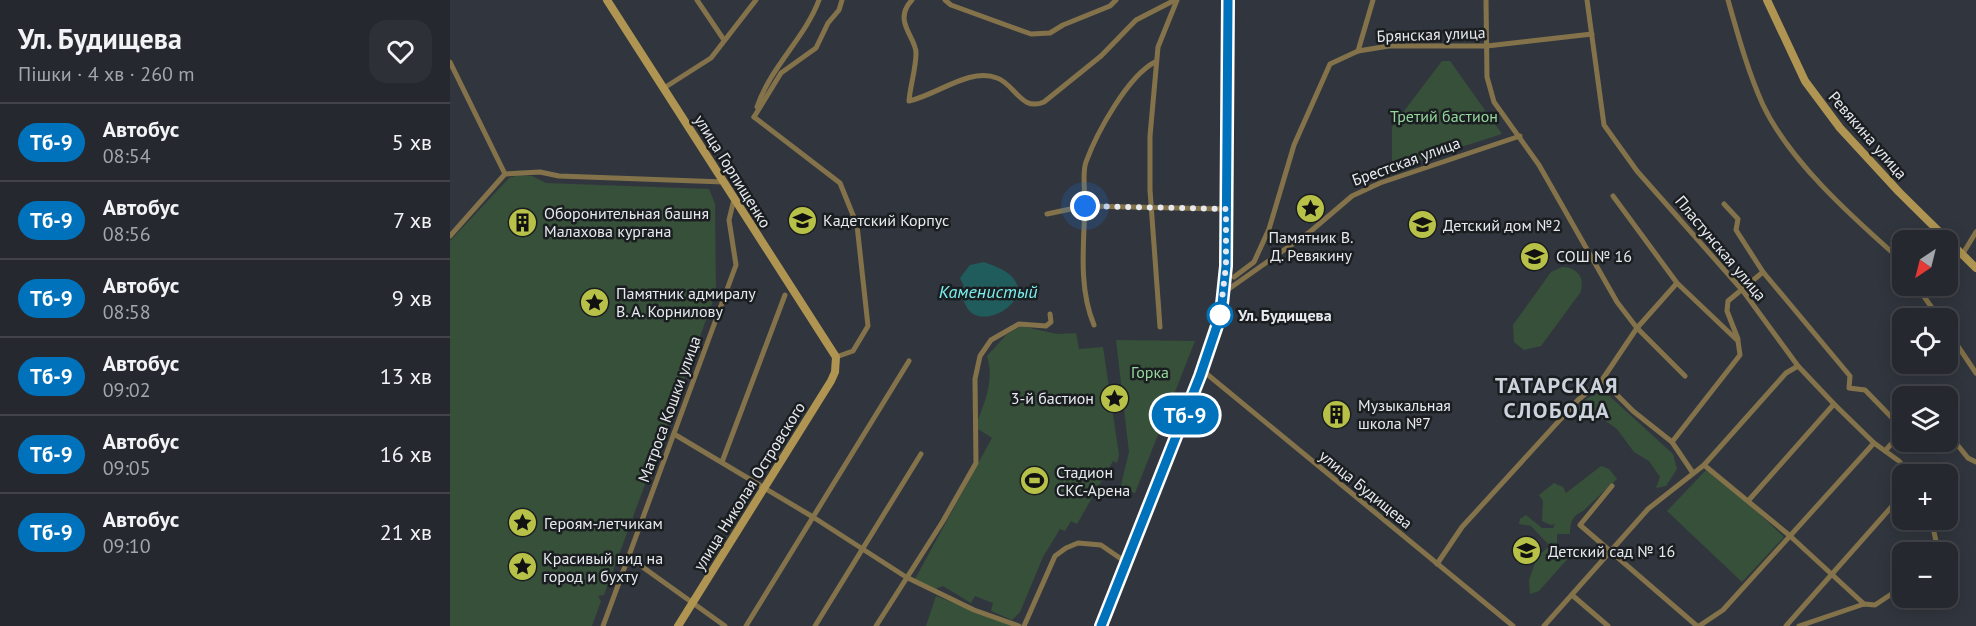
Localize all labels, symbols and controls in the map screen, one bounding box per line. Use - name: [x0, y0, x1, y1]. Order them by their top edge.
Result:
- text: Ул. Будищева: [18, 20, 182, 57]
- button: heart: [369, 20, 432, 83]
- street label: Брянская улица: [1376, 22, 1486, 46]
- text: Пішки · 4 хв · 260 m: [18, 61, 195, 87]
- street label: Ревякина улица: [1824, 87, 1912, 183]
- park label: Третий бастион: [1390, 106, 1498, 126]
- street label: улица Горпищенко: [690, 111, 776, 231]
- text: Автобус: [103, 115, 179, 143]
- text: 5 хв: [392, 128, 432, 156]
- text: Тб-9: [30, 129, 73, 156]
- street label: Брестская улица: [1349, 132, 1463, 190]
- text: 08:54: [103, 143, 151, 169]
- your location: [1070, 191, 1100, 221]
- street label: Пластунская улица: [1671, 191, 1771, 305]
- text: Автобус: [103, 193, 179, 221]
- place icon: Памятник В. Д. Ревякину: [1295, 193, 1327, 225]
- place label: Оборонительная башня Малахова кургана: [544, 203, 709, 241]
- school or university icon: Кадетский Корпус: [786, 204, 818, 236]
- text: 7 хв: [393, 206, 432, 234]
- building icon: Оборонительная башня Малахова кургана: [507, 206, 539, 238]
- text: Тб-9: [30, 207, 73, 234]
- school or university icon: Детский дом №2: [1406, 209, 1438, 241]
- place label: Кадетский Корпус: [823, 210, 949, 230]
- place label: Детский дом №2: [1443, 215, 1561, 235]
- text: 08:56: [103, 221, 151, 247]
- place label: Памятник В. Д. Ревякину: [1269, 227, 1353, 265]
- north arrow: [1892, 230, 1958, 296]
- map controls: [1892, 230, 1958, 608]
- school or university icon: СОШ № 16: [1519, 240, 1551, 272]
- place label: СОШ № 16: [1556, 246, 1632, 266]
- text: Автобус: [103, 271, 179, 299]
- water label: Каменистый: [939, 280, 1037, 303]
- place label: Памятник адмиралу В. А. Корнилову: [616, 283, 756, 321]
- text: 9 хв: [392, 284, 432, 312]
- text: Тб-9: [30, 285, 73, 312]
- place icon: Памятник адмиралу В. А. Корнилову: [579, 286, 611, 318]
- text: 08:58: [103, 299, 151, 325]
- marker: Ул. Будищева: [1207, 302, 1233, 328]
- place label: Ул. Будищева: [1237, 305, 1332, 325]
- button: locate: [1892, 308, 1958, 374]
- street label: Матроса Кошки улица: [633, 333, 705, 485]
- text: Автобус: [103, 349, 179, 377]
- text: 13 хв: [380, 362, 432, 390]
- park label: Горка: [1131, 362, 1169, 382]
- text: Тб-9: [30, 363, 73, 390]
- district label: ТАТАРСКАЯ СЛОБОДА: [1495, 371, 1619, 424]
- text: 09:02: [103, 377, 151, 403]
- place icon: 3-й бастион: [1099, 382, 1131, 414]
- button: layers: [1892, 386, 1958, 452]
- place label: 3-й бастион: [1011, 388, 1094, 408]
- place label: Музыкальная школа №7: [1358, 395, 1451, 433]
- line badge: Тб-9: [1143, 396, 1227, 434]
- street label: улица Николая Островского: [689, 398, 809, 574]
- building icon: Музыкальная школа №7: [1321, 398, 1353, 430]
- text: Тб-9: [1164, 402, 1206, 429]
- text: Автобус: [103, 427, 179, 455]
- text: 16 хв: [380, 440, 432, 468]
- text: Тб-9: [30, 441, 73, 468]
- street label: улица Будищева: [1315, 445, 1417, 533]
- text: 09:05: [103, 455, 151, 481]
- place label: Стадион СКС-Арена: [1056, 462, 1130, 500]
- button: +: [1892, 464, 1958, 530]
- sports icon: Стадион СКС-Арена: [1019, 465, 1051, 497]
- text: Автобус: [103, 505, 179, 533]
- place icon: Героям-летчикам: [507, 507, 539, 539]
- place label: Героям-летчикам: [544, 513, 663, 533]
- text: 21 хв: [380, 518, 432, 546]
- text: Тб-9: [30, 519, 73, 546]
- text: 09:10: [103, 533, 151, 559]
- school or university icon: Детский сад № 16: [1511, 535, 1543, 567]
- place label: Детский сад № 16: [1548, 541, 1675, 561]
- button: −: [1892, 542, 1958, 608]
- place label: Красивый вид на город и бухту: [543, 548, 663, 586]
- place icon: Красивый вид на город и бухту: [506, 551, 538, 583]

